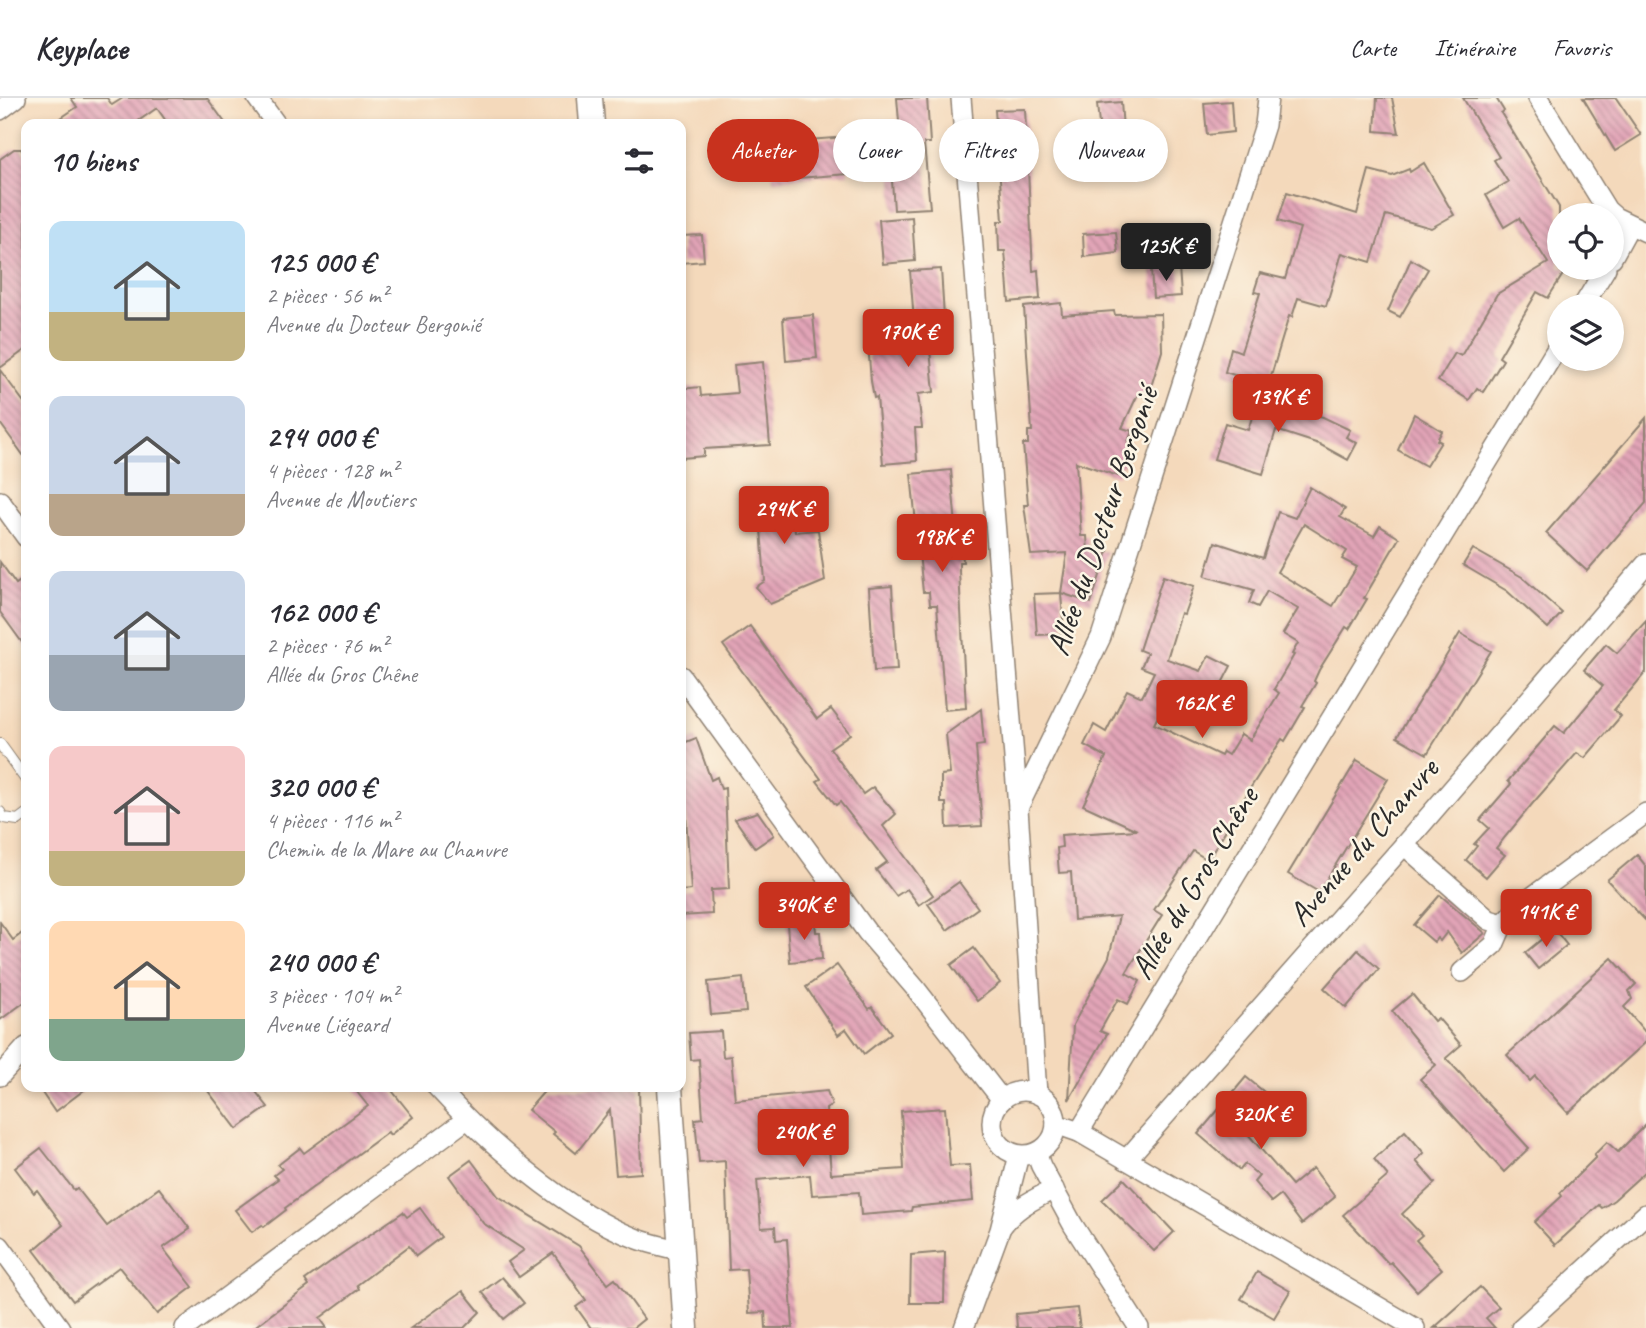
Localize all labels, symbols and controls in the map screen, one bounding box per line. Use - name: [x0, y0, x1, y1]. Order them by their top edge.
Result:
- text: Keyplace: [35, 27, 128, 69]
- text: Carte: [1350, 33, 1396, 63]
- text: Itinéraire: [1434, 33, 1515, 63]
- text: Favoris: [1553, 33, 1611, 63]
- chip: Acheter: [707, 119, 819, 182]
- chip: Louer: [833, 119, 925, 182]
- chip: Filtres: [939, 119, 1039, 182]
- chip: Nouveau: [1053, 119, 1168, 182]
- text: 10 biens: [49, 142, 137, 180]
- icon: filters: [620, 142, 658, 180]
- map controls: [1547, 203, 1624, 371]
- button: locate: [1547, 203, 1624, 280]
- pin: 125K €: [1109, 223, 1223, 283]
- text: 125K €: [1137, 231, 1195, 260]
- text: 125 000 €: [266, 243, 375, 281]
- icon: home: [105, 249, 189, 333]
- text: 2 pièces · 56 m²: [266, 281, 388, 310]
- button: layers: [1547, 294, 1624, 371]
- text: Avenue du Docteur Bergonié: [266, 310, 481, 339]
- pin: 170K €: [851, 310, 965, 369]
- text: 170K €: [879, 317, 937, 346]
- pin: 139K €: [1221, 374, 1335, 434]
- street label: Allée du Docteur Bergonié: [1036, 376, 1169, 661]
- text: 139K €: [1249, 382, 1307, 411]
- text: 294 000 €: [266, 418, 375, 456]
- icon: home: [105, 424, 189, 508]
- text: 4 pièces · 128 m²: [266, 456, 398, 485]
- text: Avenue de Moutiers: [266, 485, 415, 514]
- pin: 294K €: [727, 486, 841, 546]
- text: 294K €: [755, 494, 813, 523]
- pin: 198K €: [885, 514, 999, 574]
- text: 198K €: [913, 522, 971, 551]
- text: 162 000 €: [266, 593, 376, 631]
- icon: home: [105, 599, 189, 683]
- text: 2 pièces · 76 m²: [266, 631, 388, 660]
- text: Allée du Gros Chêne: [266, 660, 417, 689]
- pin: 162K €: [1145, 680, 1259, 740]
- text: 162K €: [1172, 688, 1232, 717]
- street label: Avenue du Chanvre: [1278, 747, 1449, 935]
- text: 320 000 €: [266, 768, 375, 806]
- icon: home: [105, 774, 189, 858]
- street label: Allée du Gros Chêne: [1120, 777, 1269, 987]
- text: 4 pièces · 116 m²: [266, 806, 398, 835]
- text: Chemin de la Mare au Chanvre: [266, 835, 507, 864]
- pin: 340K €: [747, 882, 861, 942]
- text: 340K €: [775, 890, 833, 919]
- pin: 141K €: [1489, 890, 1603, 949]
- text: 141K €: [1517, 897, 1575, 926]
- text: 240 000 €: [266, 943, 375, 981]
- icon: home: [105, 949, 189, 1033]
- text: 3 pièces · 104 m²: [266, 981, 398, 1010]
- text: Avenue Liégeard: [266, 1010, 388, 1039]
- pin: 320K €: [1204, 1091, 1318, 1151]
- text: 320K €: [1232, 1099, 1290, 1128]
- pin: 240K €: [746, 1110, 860, 1169]
- text: 240K €: [774, 1117, 832, 1146]

